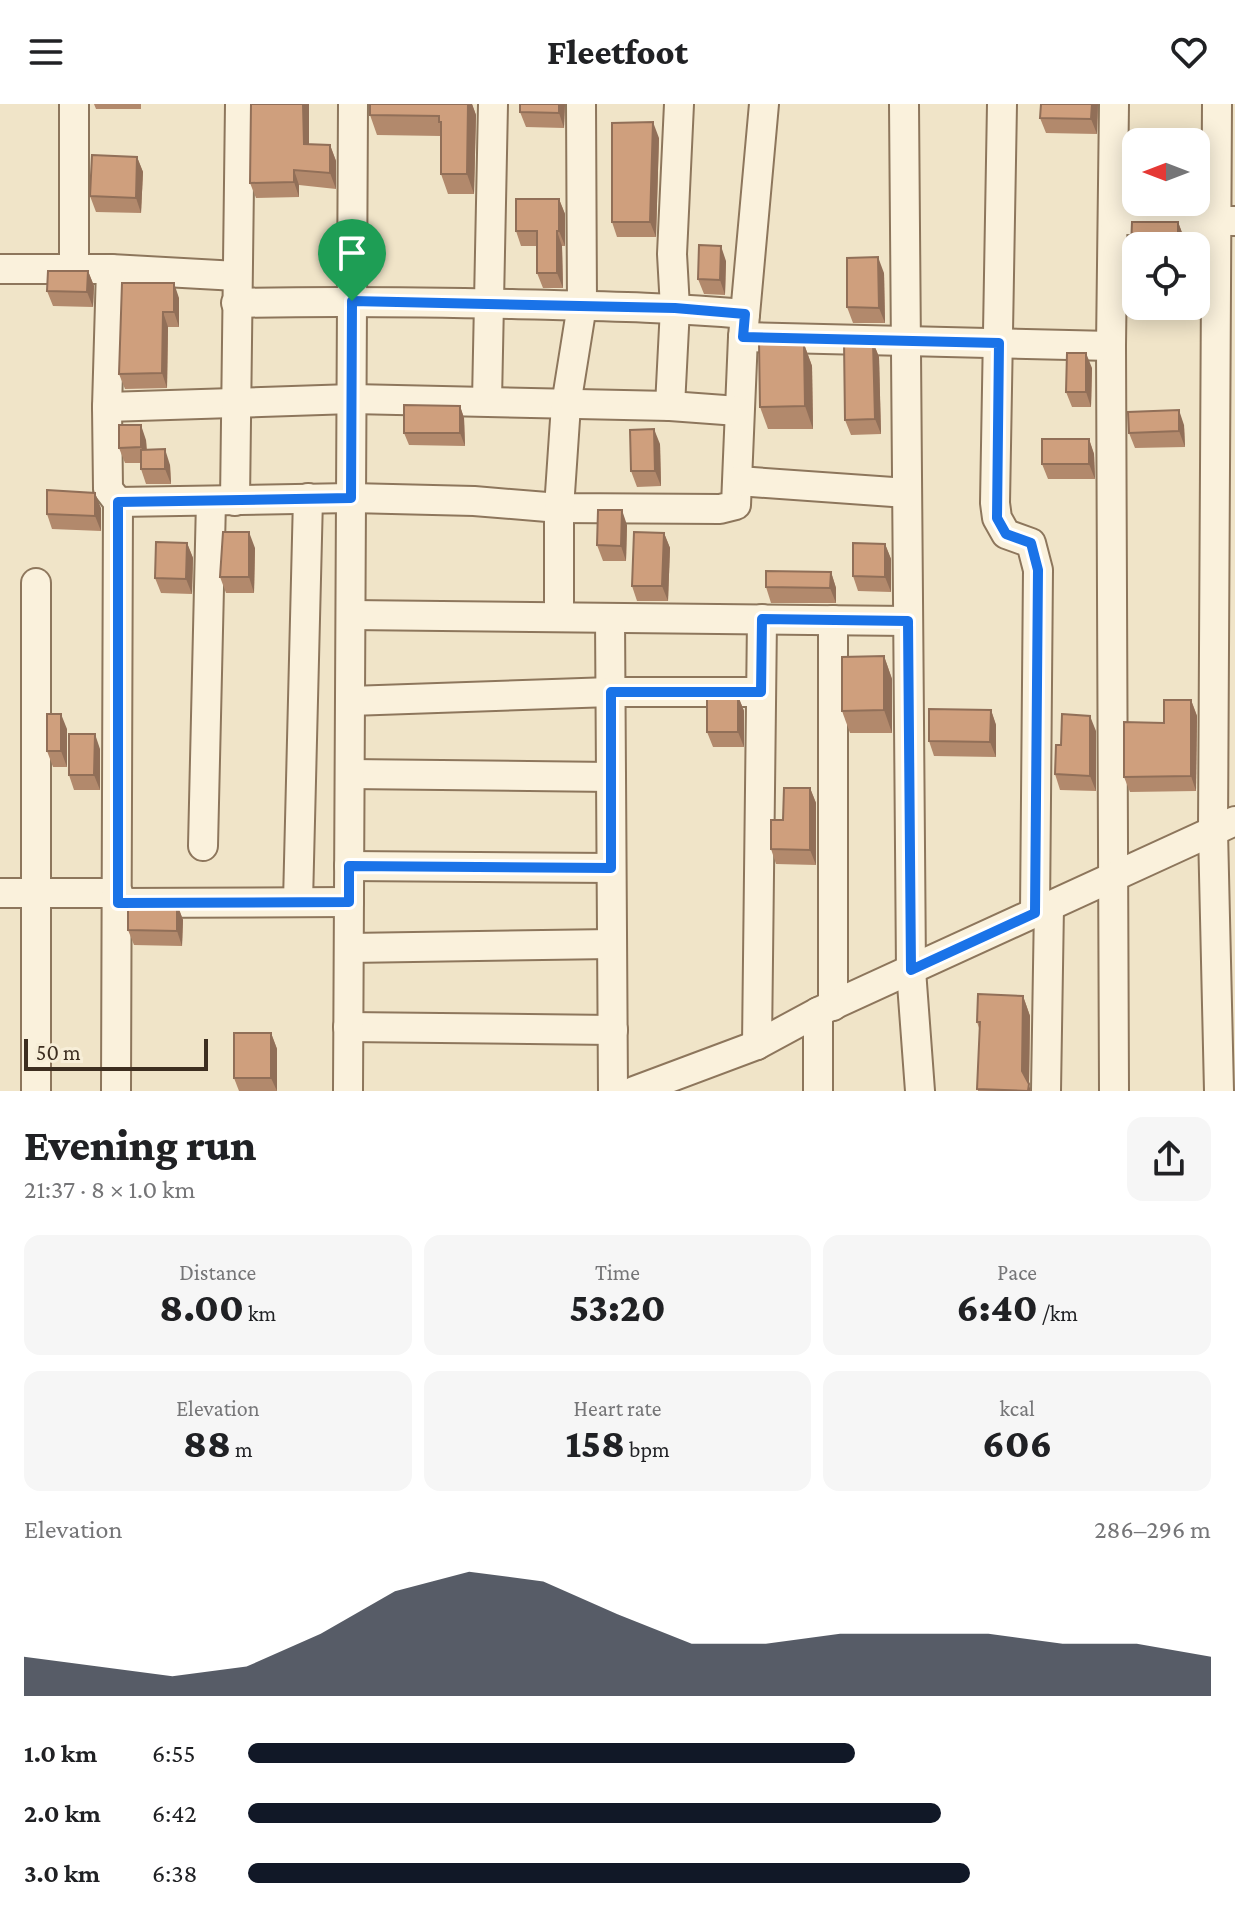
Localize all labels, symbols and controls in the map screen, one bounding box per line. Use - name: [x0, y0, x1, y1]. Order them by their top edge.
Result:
- icon: menu: [24, 30, 68, 74]
- icon: heart: [1167, 30, 1211, 74]
- text: Fleetfoot: [547, 32, 688, 72]
- north arrow: [1122, 128, 1210, 216]
- map controls: [1122, 128, 1210, 320]
- pin: [318, 219, 386, 301]
- icon: arrive: [330, 231, 374, 275]
- button: locate: [1122, 232, 1210, 320]
- scale bar: [24, 1035, 208, 1071]
- text: 50 m: [36, 1040, 81, 1065]
- button: share: [1127, 1117, 1211, 1201]
- text: Evening run: [24, 1121, 256, 1169]
- text: 21:37 · 8 × 1.0 km: [24, 1175, 195, 1204]
- text: Distance: [179, 1260, 256, 1285]
- text: Time: [595, 1260, 640, 1285]
- text: Pace: [997, 1260, 1037, 1285]
- text: 8.00: [159, 1285, 244, 1330]
- text: 53:20: [569, 1285, 666, 1330]
- text: 6:40: [956, 1285, 1038, 1330]
- text: km: [244, 1301, 276, 1326]
- text: /km: [1038, 1301, 1078, 1326]
- text: Elevation: [176, 1396, 259, 1421]
- text: Heart rate: [574, 1396, 661, 1421]
- text: kcal: [999, 1396, 1035, 1421]
- text: 88: [183, 1421, 231, 1466]
- text: 158: [565, 1421, 625, 1466]
- text: 606: [982, 1421, 1052, 1466]
- text: m: [231, 1437, 253, 1462]
- text: bpm: [625, 1437, 670, 1462]
- text: Elevation: [24, 1515, 122, 1544]
- text: 286–296 m: [1094, 1515, 1211, 1544]
- text: 1.0 km: [24, 1739, 97, 1768]
- text: 6:55: [152, 1739, 195, 1768]
- text: 2.0 km: [24, 1799, 101, 1828]
- text: 6:42: [152, 1799, 197, 1828]
- text: 3.0 km: [24, 1859, 100, 1888]
- text: 6:38: [152, 1859, 197, 1888]

